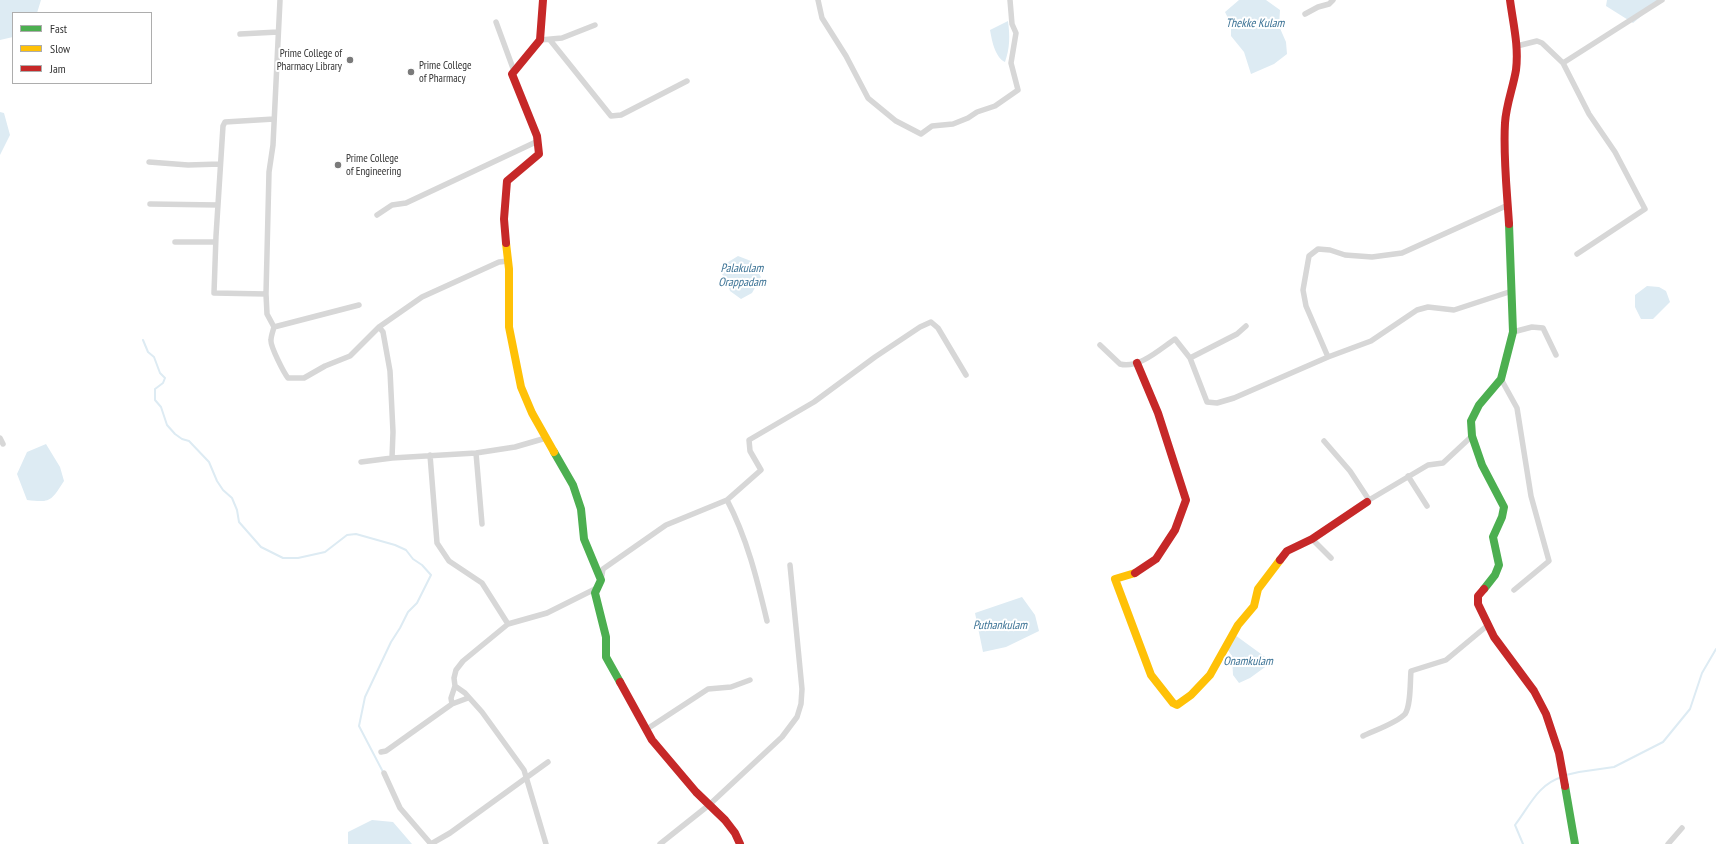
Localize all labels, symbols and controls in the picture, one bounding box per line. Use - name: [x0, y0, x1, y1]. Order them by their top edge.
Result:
- legend: [12, 12, 152, 84]
- water label: Thekke Kulam: [1226, 17, 1284, 31]
- text: Fast: [50, 21, 67, 36]
- text: Slow: [50, 41, 70, 56]
- place label: Prime College of Pharmacy Library: [277, 47, 342, 73]
- marker: Prime College of Pharmacy Library: [345, 55, 355, 65]
- place label: Prime College of Pharmacy: [419, 59, 471, 85]
- text: Jam: [50, 61, 66, 76]
- marker: Prime College of Pharmacy: [406, 67, 416, 77]
- place label: Prime College of Engineering: [346, 152, 401, 178]
- marker: Prime College of Engineering: [333, 160, 343, 170]
- water label: Palakulam Orappadam: [718, 262, 766, 290]
- water label: Puthankulam: [973, 619, 1027, 633]
- water label: Onamkulam: [1223, 655, 1273, 669]

